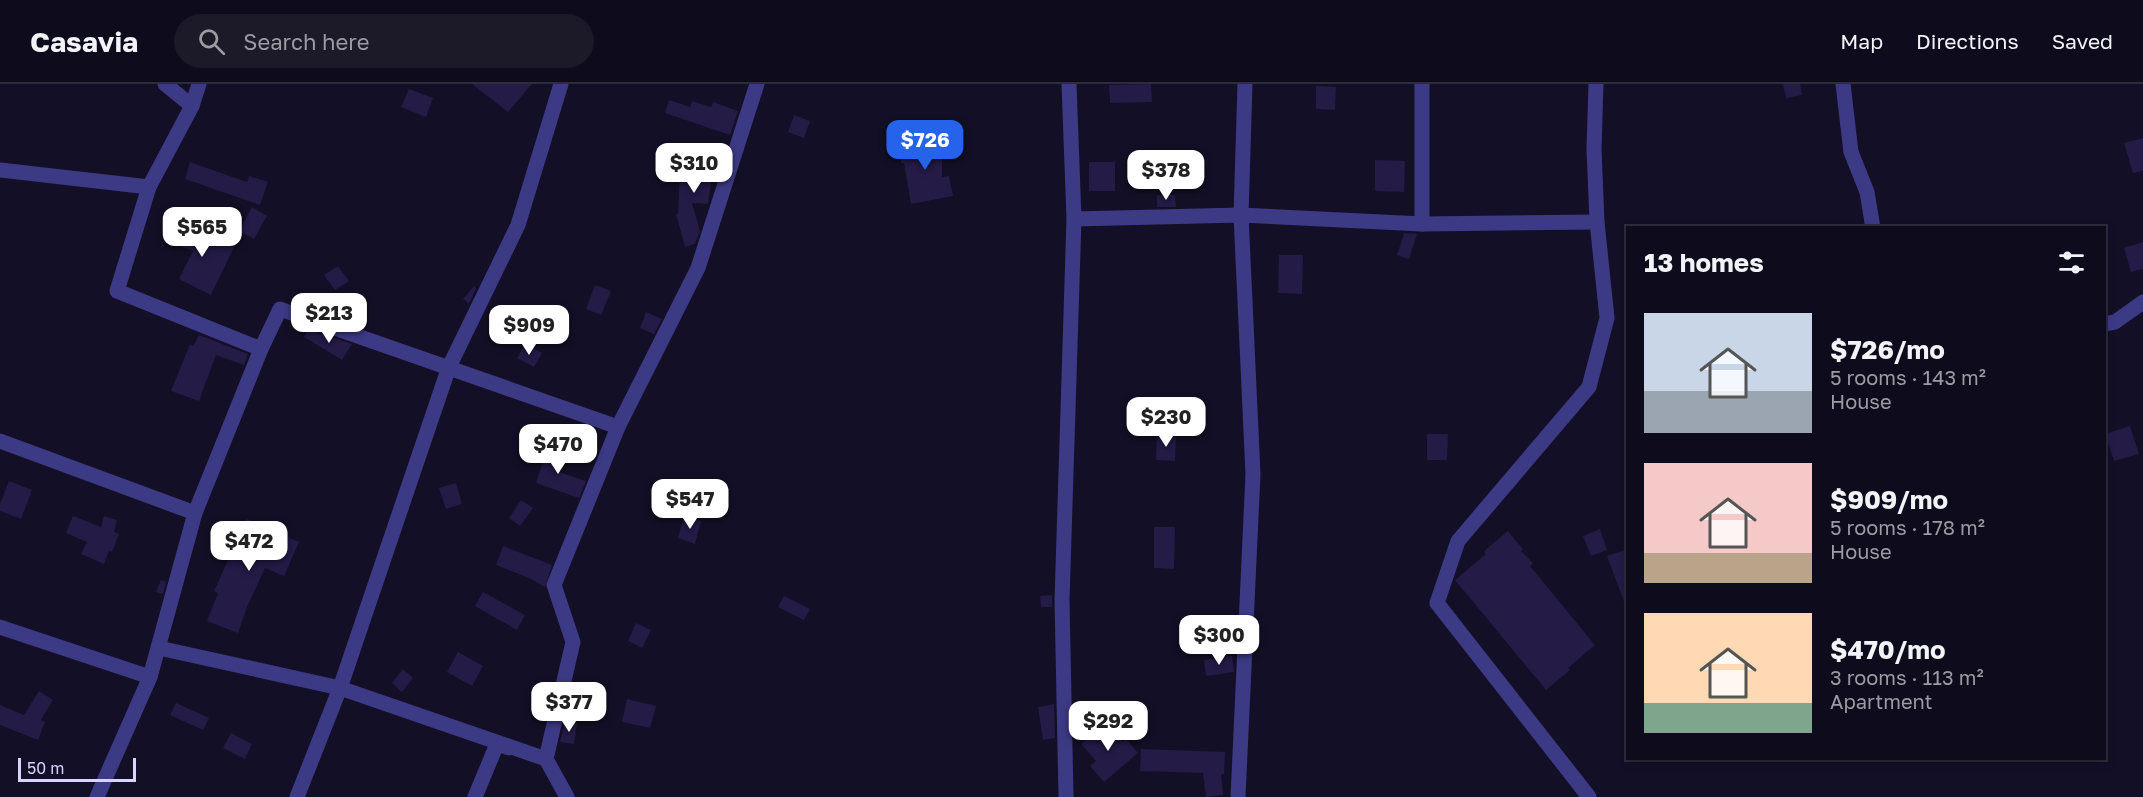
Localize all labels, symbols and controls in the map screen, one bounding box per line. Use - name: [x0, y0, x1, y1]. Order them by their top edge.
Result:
- search box: [174, 14, 594, 68]
- text: Casavia: [30, 25, 138, 58]
- icon: search: [195, 25, 228, 58]
- text: Search here: [243, 28, 369, 55]
- text: Map: [1840, 28, 1883, 54]
- text: Directions: [1916, 28, 2019, 54]
- text: Saved: [2052, 28, 2113, 54]
- pin: $726: [889, 120, 961, 171]
- text: $726: [900, 127, 950, 151]
- pin: $310: [658, 143, 730, 194]
- text: $310: [670, 150, 718, 174]
- pin: $378: [1130, 150, 1202, 201]
- text: $378: [1141, 157, 1191, 181]
- pin: $565: [166, 207, 238, 258]
- text: $565: [177, 214, 227, 238]
- icon: filters: [2055, 246, 2088, 279]
- text: 13 homes: [1644, 247, 1764, 278]
- pin: $213: [293, 293, 365, 344]
- text: $213: [305, 300, 353, 324]
- pin: $909: [493, 305, 565, 356]
- text: $909: [503, 312, 555, 336]
- text: $726/mo: [1830, 334, 1945, 365]
- icon: home: [1692, 337, 1764, 409]
- text: 5 rooms · 143 m²: [1830, 365, 1986, 389]
- text: House: [1830, 389, 1892, 413]
- pin: $230: [1130, 397, 1202, 448]
- text: $230: [1141, 404, 1191, 428]
- pin: $470: [522, 424, 594, 475]
- text: $470: [533, 431, 583, 455]
- pin: $547: [654, 479, 726, 530]
- text: $909/mo: [1830, 484, 1948, 515]
- text: $547: [666, 486, 715, 510]
- icon: home: [1692, 487, 1764, 559]
- text: 5 rooms · 178 m²: [1830, 515, 1985, 539]
- pin: $472: [213, 521, 285, 572]
- text: $472: [225, 528, 274, 552]
- text: House: [1830, 539, 1892, 563]
- pin: $300: [1183, 615, 1255, 666]
- text: $300: [1193, 622, 1245, 646]
- text: $470/mo: [1830, 634, 1946, 665]
- icon: home: [1692, 637, 1764, 709]
- text: 3 rooms · 113 m²: [1830, 665, 1984, 689]
- pin: $377: [533, 682, 605, 733]
- text: $377: [545, 689, 593, 713]
- text: Apartment: [1830, 689, 1933, 713]
- pin: $292: [1072, 701, 1144, 752]
- text: $292: [1083, 708, 1133, 732]
- scale bar: [18, 755, 136, 782]
- text: 50 m: [27, 758, 64, 778]

